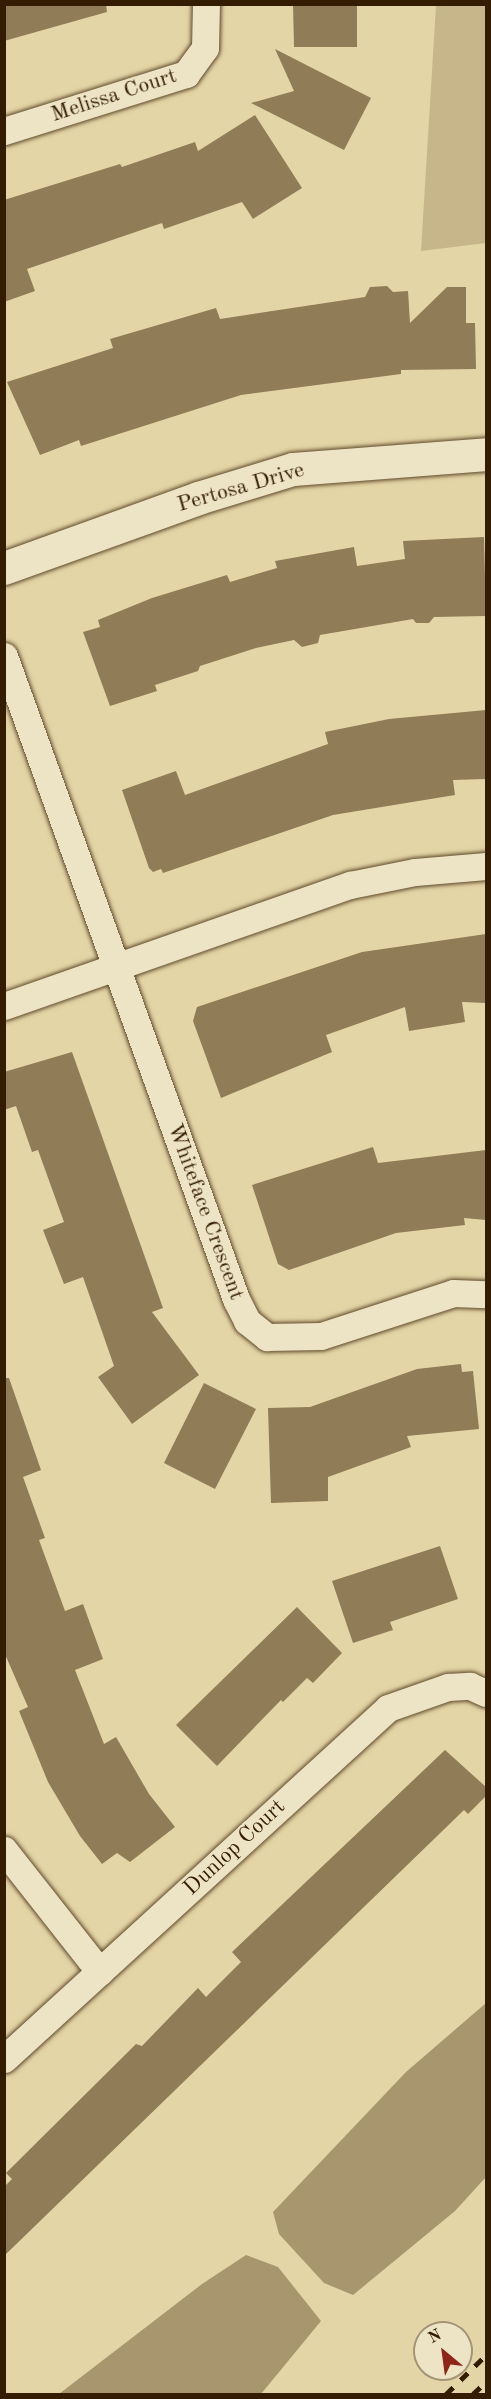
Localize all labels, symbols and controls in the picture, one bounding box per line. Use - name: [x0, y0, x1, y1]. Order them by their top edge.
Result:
- street label: Melissa Court: [48, 63, 180, 129]
- street label: Pertosa Drive: [174, 457, 308, 519]
- street label: Whiteface Crescent: [161, 1120, 249, 1304]
- street label: Dunlop Court: [179, 1794, 291, 1902]
- north arrow: [413, 2321, 473, 2381]
- text: N: [426, 2327, 444, 2347]

